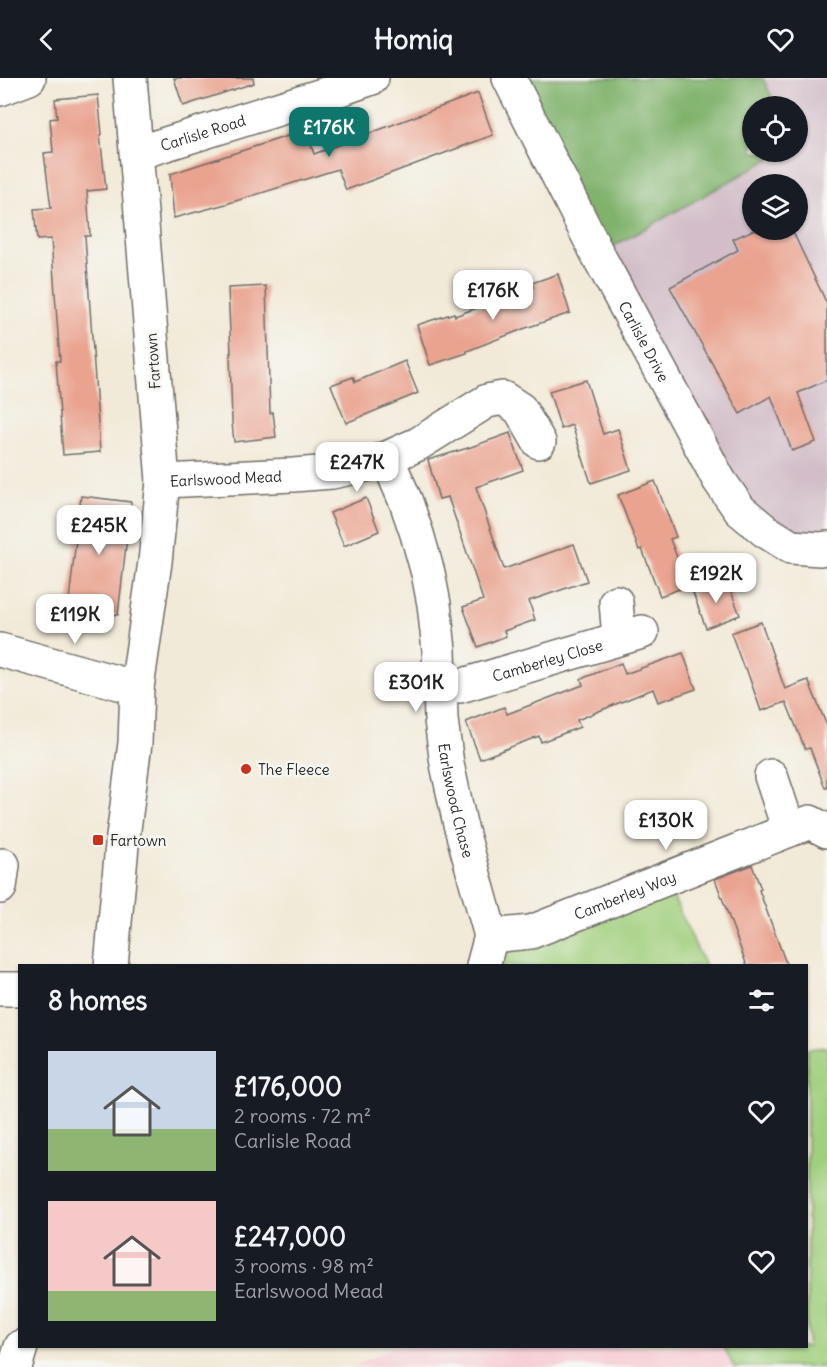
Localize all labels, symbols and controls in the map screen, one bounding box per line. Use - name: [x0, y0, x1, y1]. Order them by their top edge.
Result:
- text: Homiq: [374, 22, 453, 56]
- icon: back: [30, 23, 63, 56]
- icon: heart: [764, 23, 797, 56]
- map controls: [742, 96, 808, 240]
- button: locate: [742, 96, 808, 162]
- pin: £176K: [287, 107, 371, 158]
- street label: Carlisle Road: [158, 110, 248, 155]
- text: £176K: [303, 114, 355, 139]
- button: layers: [742, 174, 808, 240]
- pin: £176K: [451, 270, 535, 321]
- text: £176K: [467, 277, 519, 302]
- street label: Carlisle Drive: [615, 298, 674, 385]
- street label: Fartown: [142, 332, 164, 390]
- pin: £247K: [315, 442, 399, 493]
- text: £247K: [330, 449, 384, 474]
- street label: Earlswood Mead: [170, 466, 283, 490]
- pin: £245K: [57, 505, 141, 556]
- text: £245K: [71, 512, 127, 537]
- pin: £192K: [674, 553, 758, 604]
- text: £192K: [689, 560, 743, 585]
- pin: £119K: [33, 594, 117, 645]
- text: £119K: [50, 601, 100, 626]
- street label: Camberley Close: [490, 635, 605, 685]
- pin: £301K: [374, 662, 458, 713]
- text: £301K: [388, 669, 444, 694]
- street label: Earlswood Chase: [435, 742, 478, 860]
- place label: The Fleece: [258, 760, 330, 779]
- marker: The Fleece: [239, 762, 253, 776]
- pin: £130K: [624, 800, 708, 851]
- text: £130K: [638, 807, 694, 832]
- place label: Fartown: [110, 831, 167, 850]
- marker: Fartown: [91, 833, 105, 847]
- street label: Camberley Way: [571, 866, 678, 924]
- text: 8 homes: [48, 984, 147, 1017]
- icon: filters: [745, 984, 778, 1017]
- text: £176,000: [234, 1070, 342, 1103]
- icon: home: [96, 1075, 168, 1147]
- icon: heart: [745, 1095, 778, 1128]
- text: 2 rooms · 72 m²: [234, 1103, 371, 1128]
- text: Carlisle Road: [234, 1128, 352, 1153]
- text: £247,000: [234, 1220, 346, 1253]
- icon: home: [96, 1225, 168, 1297]
- icon: heart: [745, 1245, 778, 1278]
- text: 3 rooms · 98 m²: [234, 1253, 374, 1278]
- text: Earlswood Mead: [234, 1278, 383, 1303]

